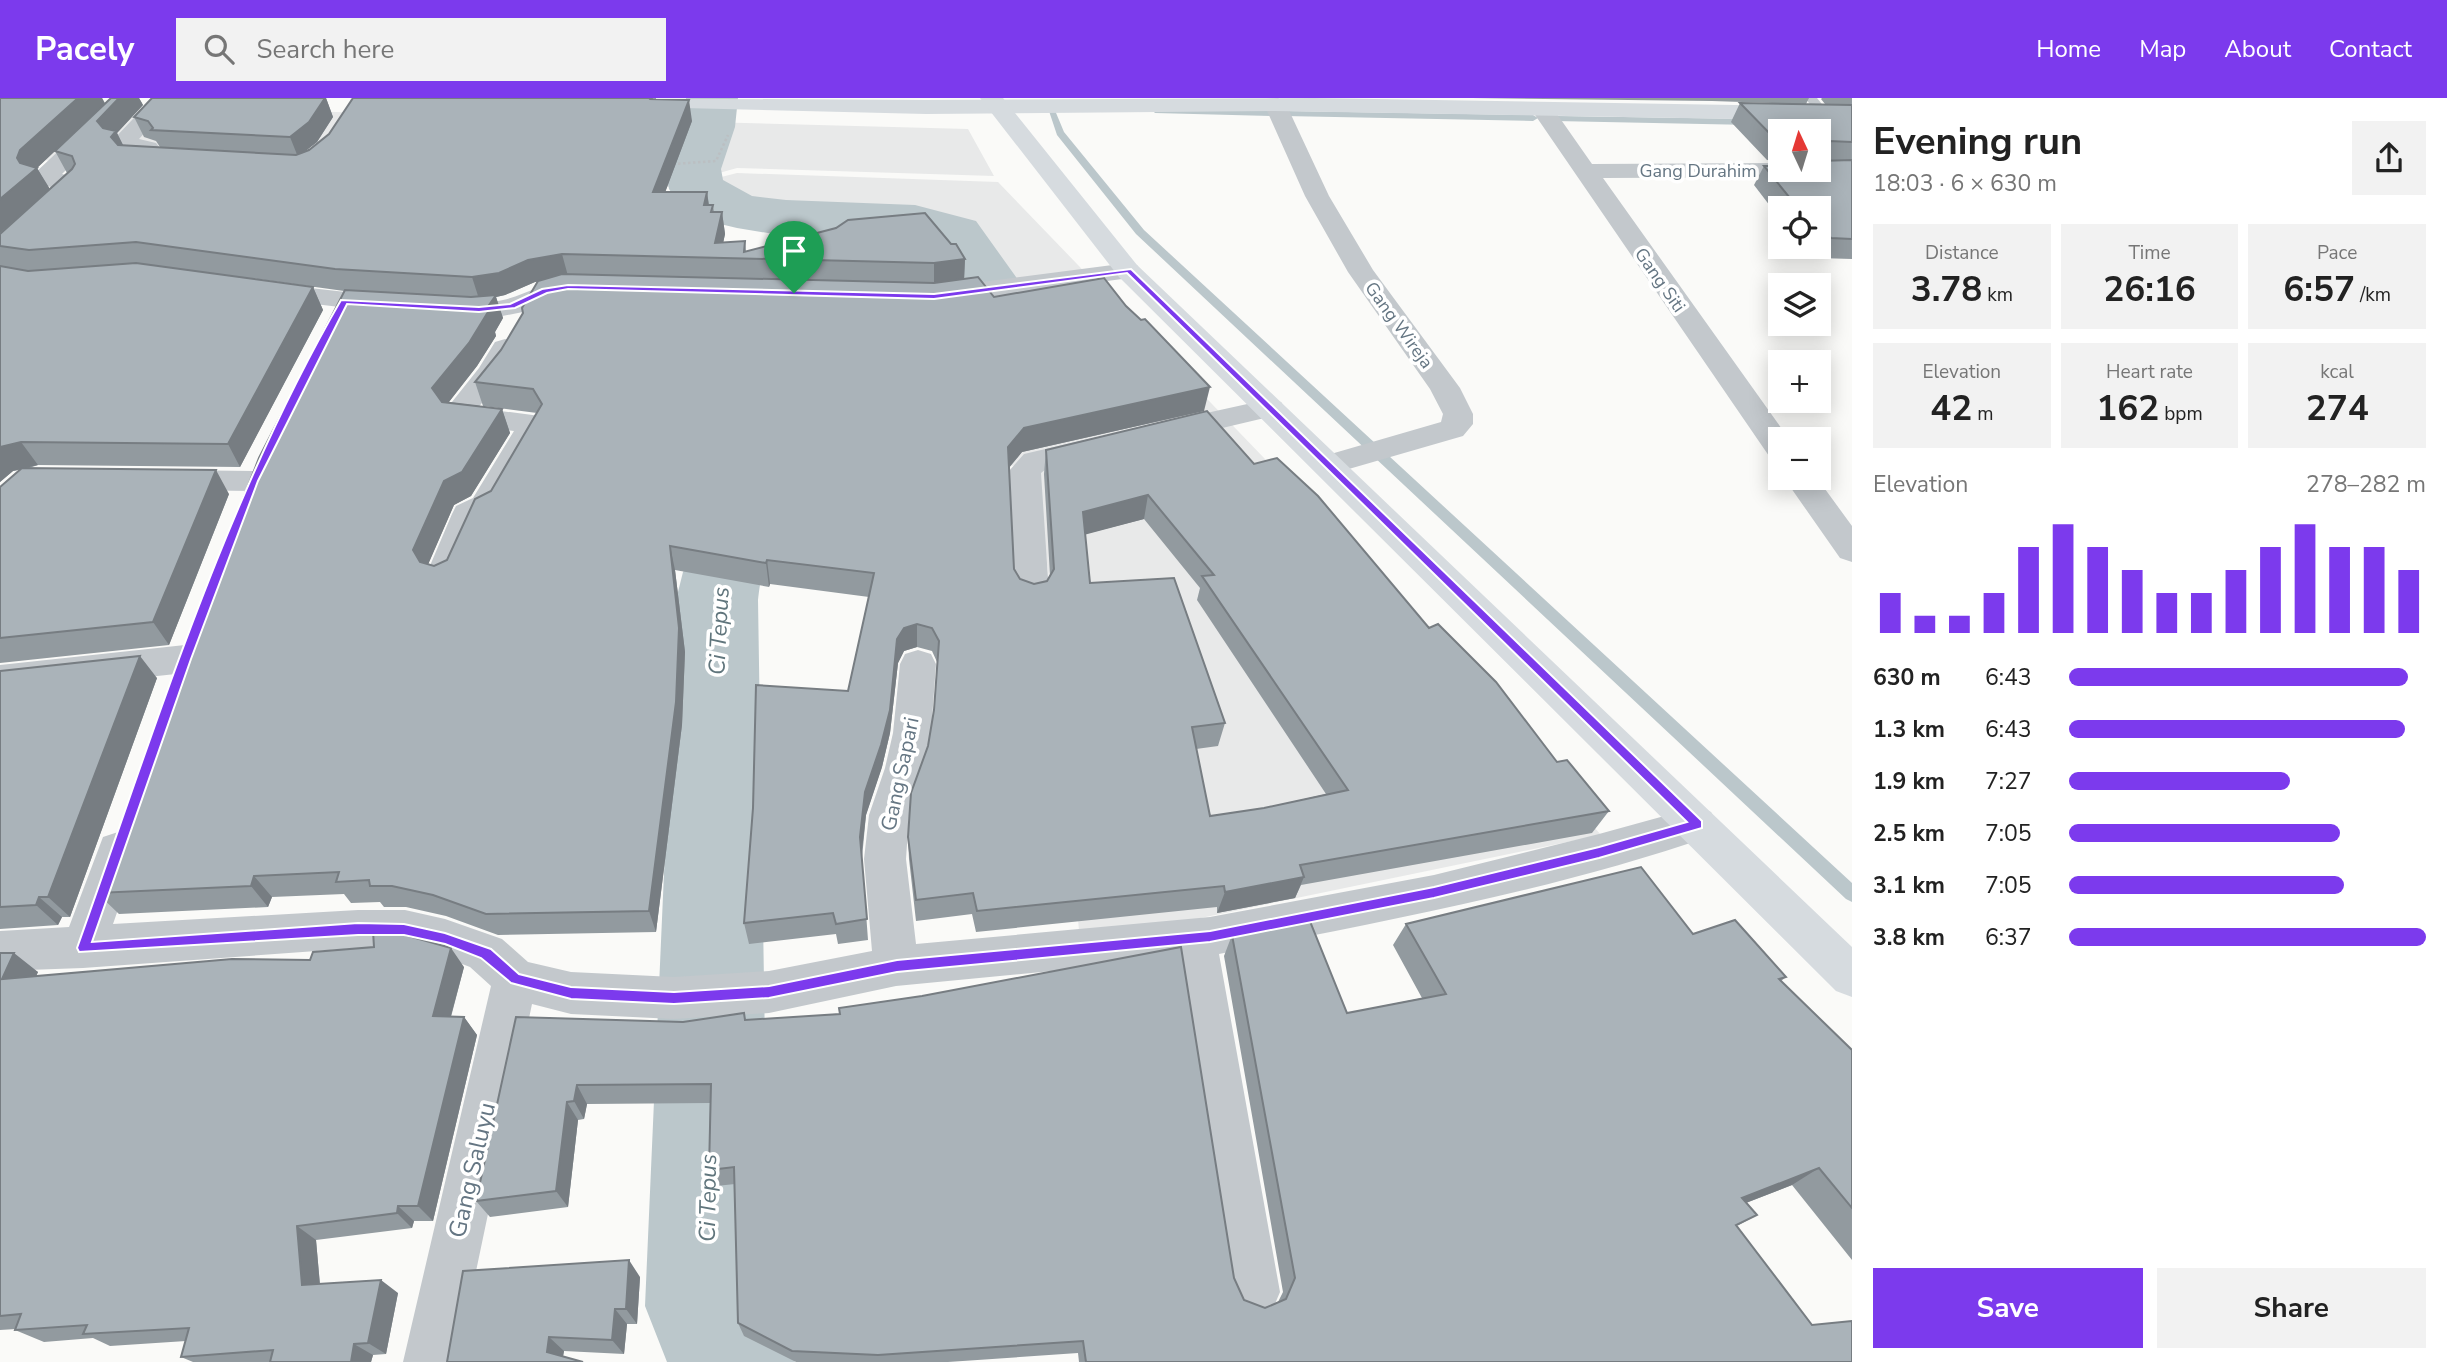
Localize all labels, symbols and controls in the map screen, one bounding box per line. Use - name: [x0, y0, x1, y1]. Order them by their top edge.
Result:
- search box: [176, 18, 666, 81]
- text: Pacely: [35, 27, 134, 72]
- icon: search: [200, 30, 238, 68]
- text: Search here: [256, 32, 394, 67]
- text: Home: [2036, 33, 2101, 65]
- text: Map: [2139, 33, 2186, 65]
- text: About: [2224, 33, 2291, 65]
- text: Contact: [2329, 33, 2412, 65]
- text: Evening run: [1873, 116, 2082, 167]
- north arrow: [1768, 119, 1830, 182]
- map controls: [1768, 119, 1831, 490]
- button: share: [2352, 121, 2426, 195]
- street label: Gang Durahim: [1639, 159, 1757, 183]
- text: 18:03 · 6 × 630 m: [1873, 168, 2057, 199]
- button: locate: [1768, 196, 1831, 259]
- pin: [764, 221, 824, 293]
- icon: arrive: [775, 232, 813, 270]
- text: Distance: [1925, 240, 1999, 266]
- text: Time: [2128, 240, 2171, 266]
- text: Pace: [2317, 240, 2357, 266]
- street label: Gang Siti: [1629, 243, 1691, 317]
- text: 3.78: [1911, 266, 1982, 313]
- text: 26:16: [2103, 266, 2196, 313]
- text: 6:57: [2283, 266, 2355, 313]
- button: layers: [1768, 273, 1831, 336]
- street label: Gang Wireja: [1359, 277, 1439, 373]
- text: km: [1982, 282, 2013, 308]
- text: /km: [2355, 282, 2391, 308]
- button: +: [1768, 350, 1831, 413]
- text: Elevation: [1922, 359, 2001, 385]
- text: Heart rate: [2106, 359, 2193, 385]
- text: kcal: [2320, 359, 2354, 385]
- text: 42: [1930, 385, 1972, 432]
- text: 162: [2096, 385, 2159, 432]
- text: 274: [2306, 385, 2369, 432]
- text: m: [1972, 401, 1993, 427]
- text: bpm: [2159, 401, 2203, 427]
- button: −: [1768, 427, 1831, 490]
- text: Elevation: [1873, 469, 1968, 500]
- text: 278–282 m: [2306, 469, 2426, 500]
- water label: Ci Tepus: [701, 586, 737, 676]
- text: 630 m: [1873, 662, 1941, 693]
- text: 6:43: [1985, 662, 2032, 693]
- street label: Gang Sapari: [874, 714, 926, 834]
- text: 1.3 km: [1873, 714, 1945, 745]
- text: 6:43: [1985, 714, 2032, 745]
- text: 1.9 km: [1873, 766, 1945, 797]
- text: 7:27: [1985, 766, 2032, 797]
- text: 2.5 km: [1873, 818, 1945, 849]
- text: 7:05: [1985, 818, 2032, 849]
- text: 3.1 km: [1873, 870, 1945, 901]
- text: 7:05: [1985, 870, 2032, 901]
- text: 3.8 km: [1873, 922, 1945, 953]
- text: 6:37: [1985, 922, 2032, 953]
- street label: Gang Saluyu: [441, 1099, 503, 1241]
- water label: Ci Tepus: [692, 1154, 724, 1242]
- button: Save: [1873, 1268, 2143, 1348]
- button: Share: [2157, 1268, 2426, 1348]

